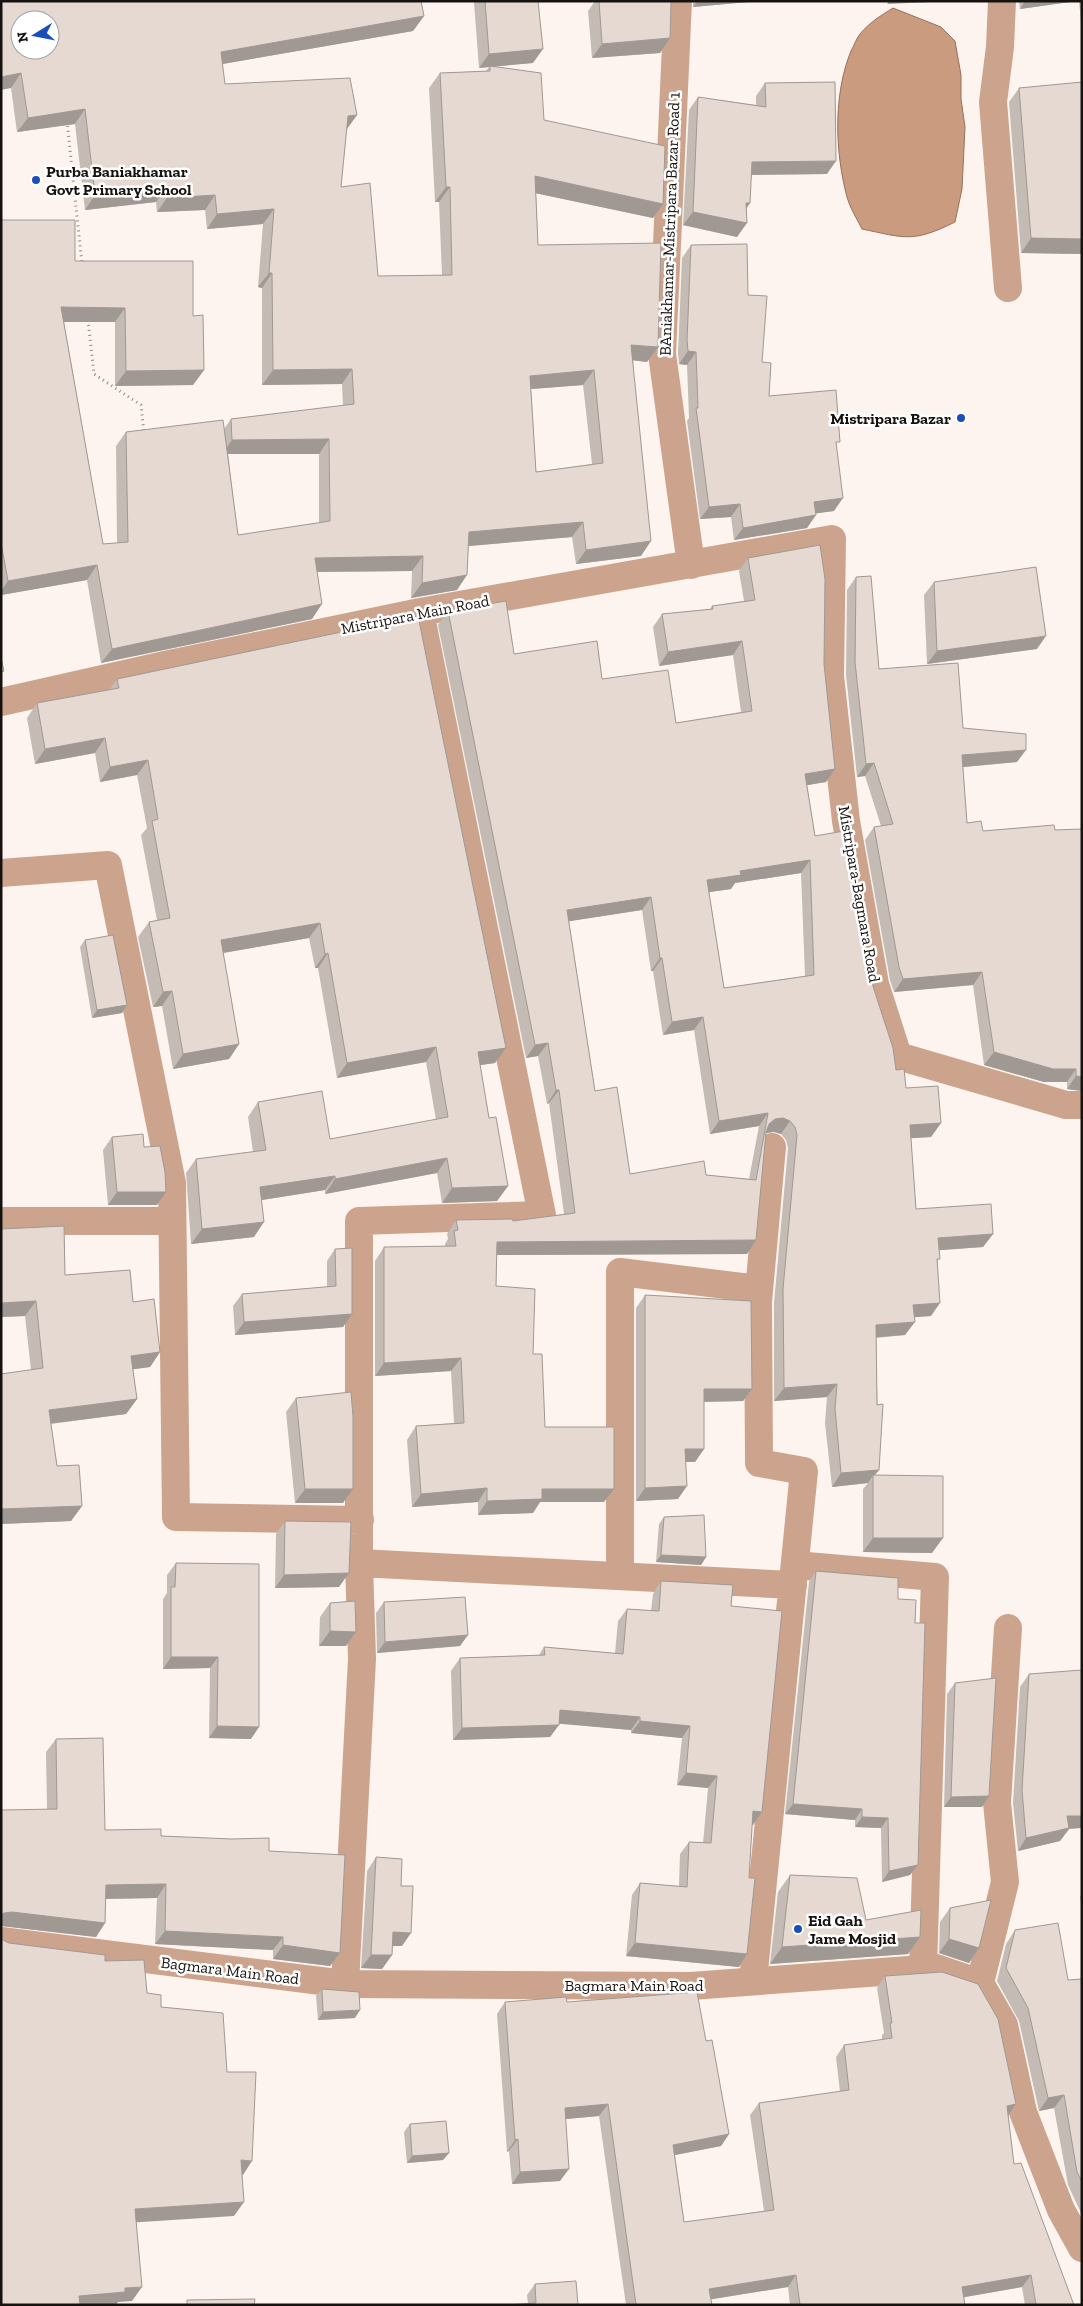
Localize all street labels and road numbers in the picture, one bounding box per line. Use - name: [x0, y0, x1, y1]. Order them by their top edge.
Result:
- street label: BAniakhamar-Mistripara Bazar Road 1: [655, 92, 684, 356]
- street label: Mistripara Main Road: [339, 591, 491, 638]
- street label: Mistripara-Bagmara Road: [835, 804, 884, 984]
- street label: Bagmara Main Road: [160, 1953, 300, 1988]
- street label: Bagmara Main Road: [564, 1976, 704, 1995]

